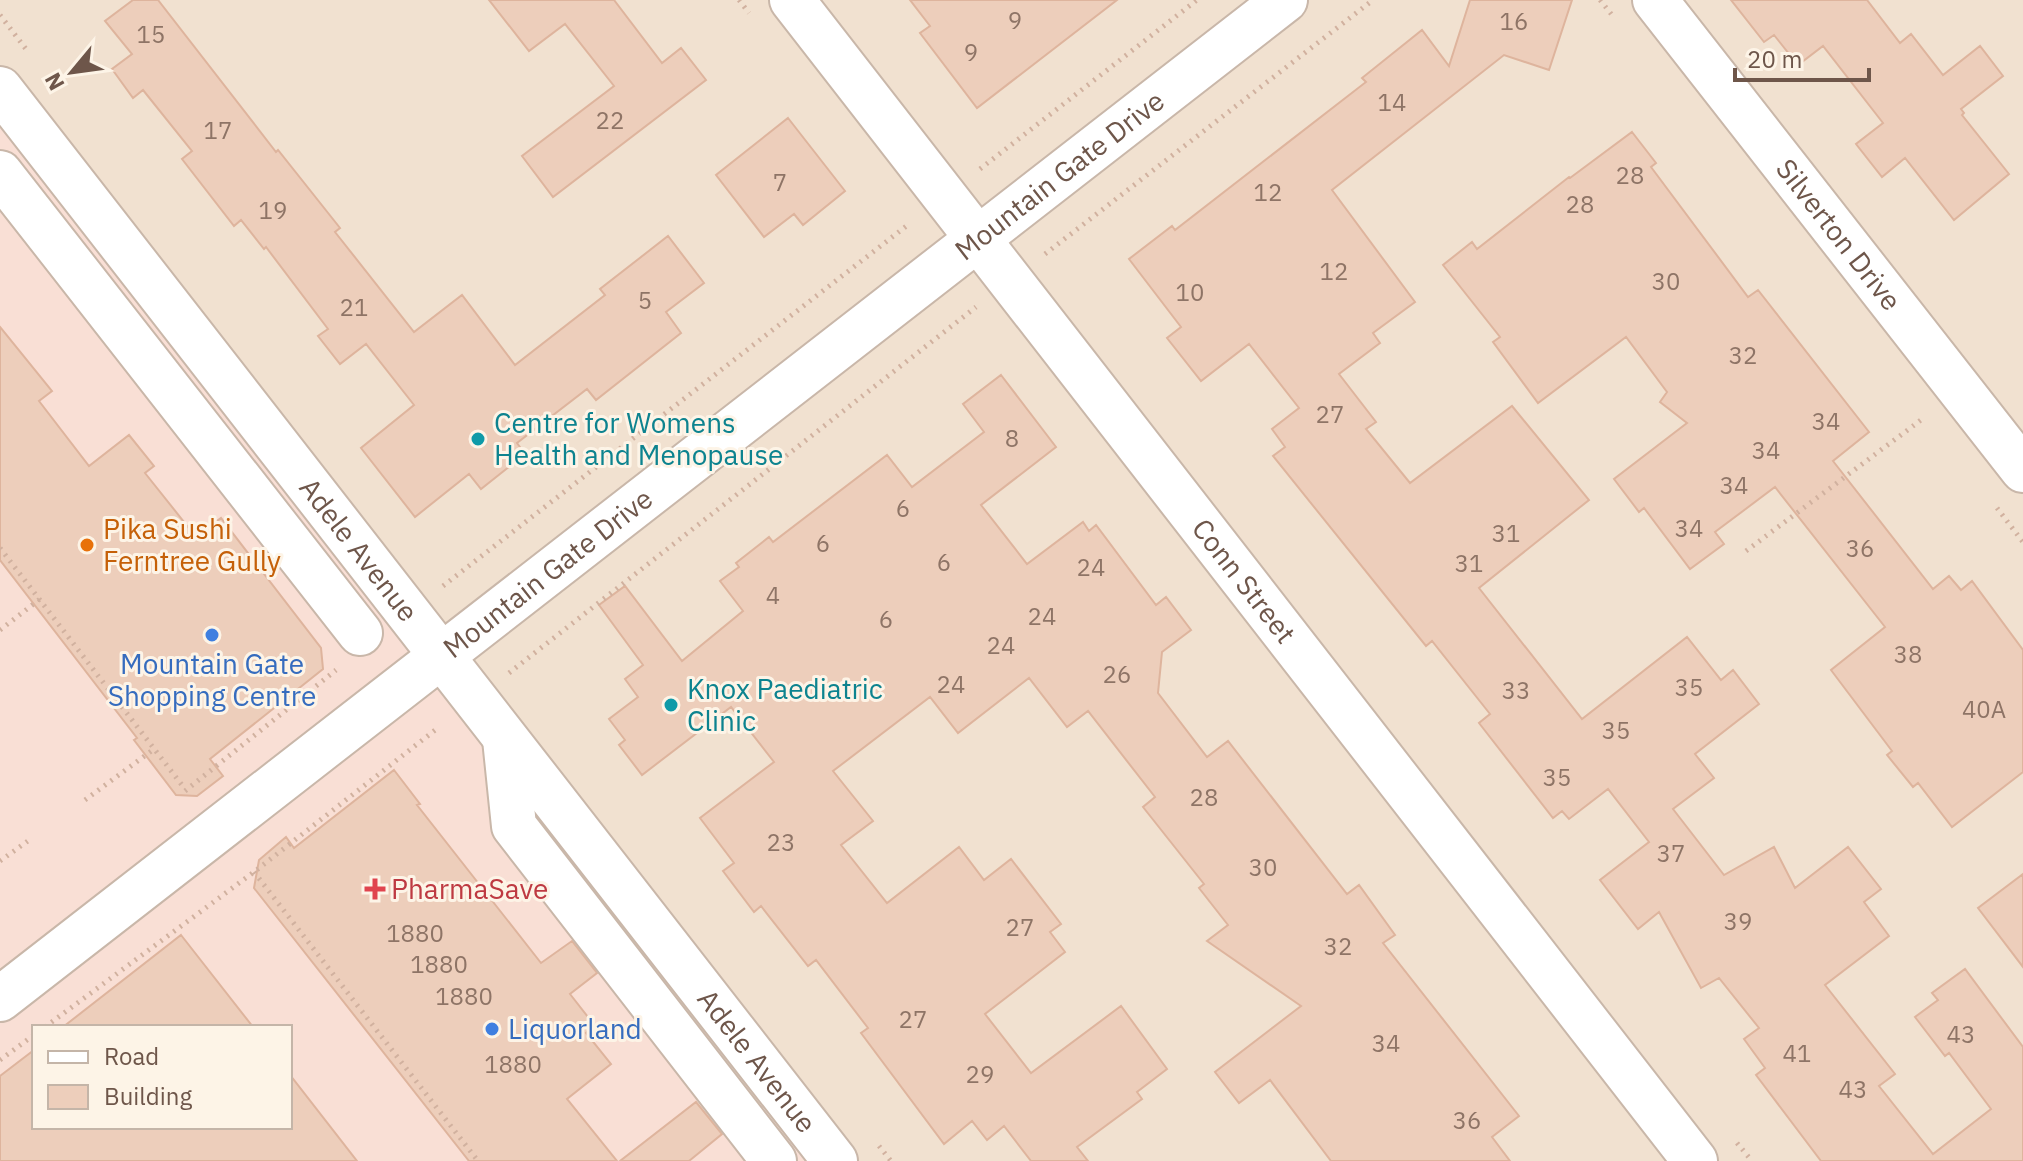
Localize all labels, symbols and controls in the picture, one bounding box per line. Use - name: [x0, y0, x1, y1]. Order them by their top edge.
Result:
- house number: 9: [1008, 4, 1022, 36]
- house number: 16: [1500, 5, 1528, 37]
- house number: 15: [137, 18, 165, 50]
- north arrow: [32, 32, 112, 112]
- scale bar: [1735, 32, 1869, 82]
- house number: 9: [964, 36, 978, 68]
- text: 20 m: [1747, 43, 1802, 75]
- text: N: [38, 68, 71, 96]
- street label: Mountain Gate Drive: [947, 82, 1171, 268]
- house number: 14: [1378, 86, 1406, 118]
- house number: 22: [596, 104, 624, 136]
- house number: 17: [204, 114, 232, 146]
- street label: Silverton Drive: [1768, 151, 1910, 318]
- house number: 28: [1616, 159, 1644, 191]
- house number: 7: [773, 166, 787, 198]
- house number: 12: [1254, 176, 1282, 208]
- house number: 28: [1566, 188, 1594, 220]
- house number: 19: [259, 194, 287, 226]
- house number: 12: [1320, 255, 1348, 287]
- house number: 30: [1652, 265, 1680, 297]
- house number: 10: [1176, 276, 1204, 308]
- house number: 5: [638, 284, 652, 316]
- house number: 21: [340, 291, 368, 323]
- house number: 32: [1729, 339, 1757, 371]
- house number: 27: [1316, 398, 1344, 430]
- place label: Centre for Womens Health and Menopause: [494, 404, 783, 473]
- house number: 34: [1812, 405, 1840, 437]
- house number: 8: [1005, 422, 1019, 454]
- marker: Centre for Womens Health and Menopause: [469, 430, 487, 448]
- house number: 34: [1752, 434, 1780, 466]
- house number: 34: [1720, 469, 1748, 501]
- street label: Adele Avenue: [292, 470, 427, 629]
- street label: Mountain Gate Drive: [435, 480, 660, 666]
- house number: 6: [896, 492, 910, 524]
- place label: Pika Sushi Ferntree Gully: [103, 510, 281, 579]
- street label: Conn Street: [1184, 511, 1304, 651]
- house number: 34: [1675, 512, 1703, 544]
- house number: 31: [1492, 517, 1520, 549]
- house number: 6: [816, 527, 830, 559]
- house number: 36: [1846, 532, 1874, 564]
- marker: Pika Sushi Ferntree Gully: [78, 536, 96, 554]
- house number: 6: [937, 546, 951, 578]
- house number: 31: [1455, 547, 1483, 579]
- house number: 24: [1077, 551, 1105, 583]
- house number: 4: [766, 579, 780, 611]
- house number: 24: [1028, 600, 1056, 632]
- house number: 6: [879, 603, 893, 635]
- marker: Mountain Gate Shopping Centre: [203, 626, 221, 644]
- house number: 24: [987, 629, 1015, 661]
- house number: 38: [1894, 638, 1922, 670]
- place label: Mountain Gate Shopping Centre: [108, 645, 316, 714]
- house number: 26: [1103, 658, 1131, 690]
- house number: 24: [937, 668, 965, 700]
- place label: Knox Paediatric Clinic: [687, 670, 883, 739]
- house number: 35: [1675, 671, 1703, 703]
- house number: 33: [1502, 674, 1530, 706]
- house number: 40A: [1962, 693, 2006, 725]
- marker: Knox Paediatric Clinic: [662, 696, 680, 714]
- house number: 35: [1602, 714, 1630, 746]
- house number: 35: [1543, 761, 1571, 793]
- house number: 28: [1190, 781, 1218, 813]
- house number: 23: [767, 826, 795, 858]
- house number: 37: [1657, 837, 1685, 869]
- house number: 30: [1249, 851, 1277, 883]
- place label: PharmaSave: [391, 870, 548, 907]
- marker: PharmaSave: [366, 880, 384, 898]
- house number: 39: [1724, 905, 1752, 937]
- house number: 27: [1006, 911, 1034, 943]
- house number: 1880: [386, 917, 444, 949]
- house number: 32: [1324, 930, 1352, 962]
- house number: 1880: [410, 948, 468, 980]
- house number: 1880: [435, 980, 493, 1012]
- street label: Adele Avenue: [690, 981, 825, 1140]
- house number: 27: [899, 1003, 927, 1035]
- place label: Liquorland: [508, 1010, 642, 1047]
- house number: 43: [1947, 1018, 1975, 1050]
- marker: Liquorland: [483, 1020, 501, 1038]
- legend: [32, 1025, 292, 1129]
- house number: 34: [1372, 1027, 1400, 1059]
- house number: 41: [1783, 1037, 1811, 1069]
- text: Road: [104, 1040, 159, 1072]
- house number: 1880: [484, 1048, 542, 1080]
- house number: 29: [966, 1058, 994, 1090]
- house number: 43: [1839, 1073, 1867, 1105]
- text: Building: [104, 1080, 192, 1112]
- house number: 36: [1453, 1104, 1481, 1136]

